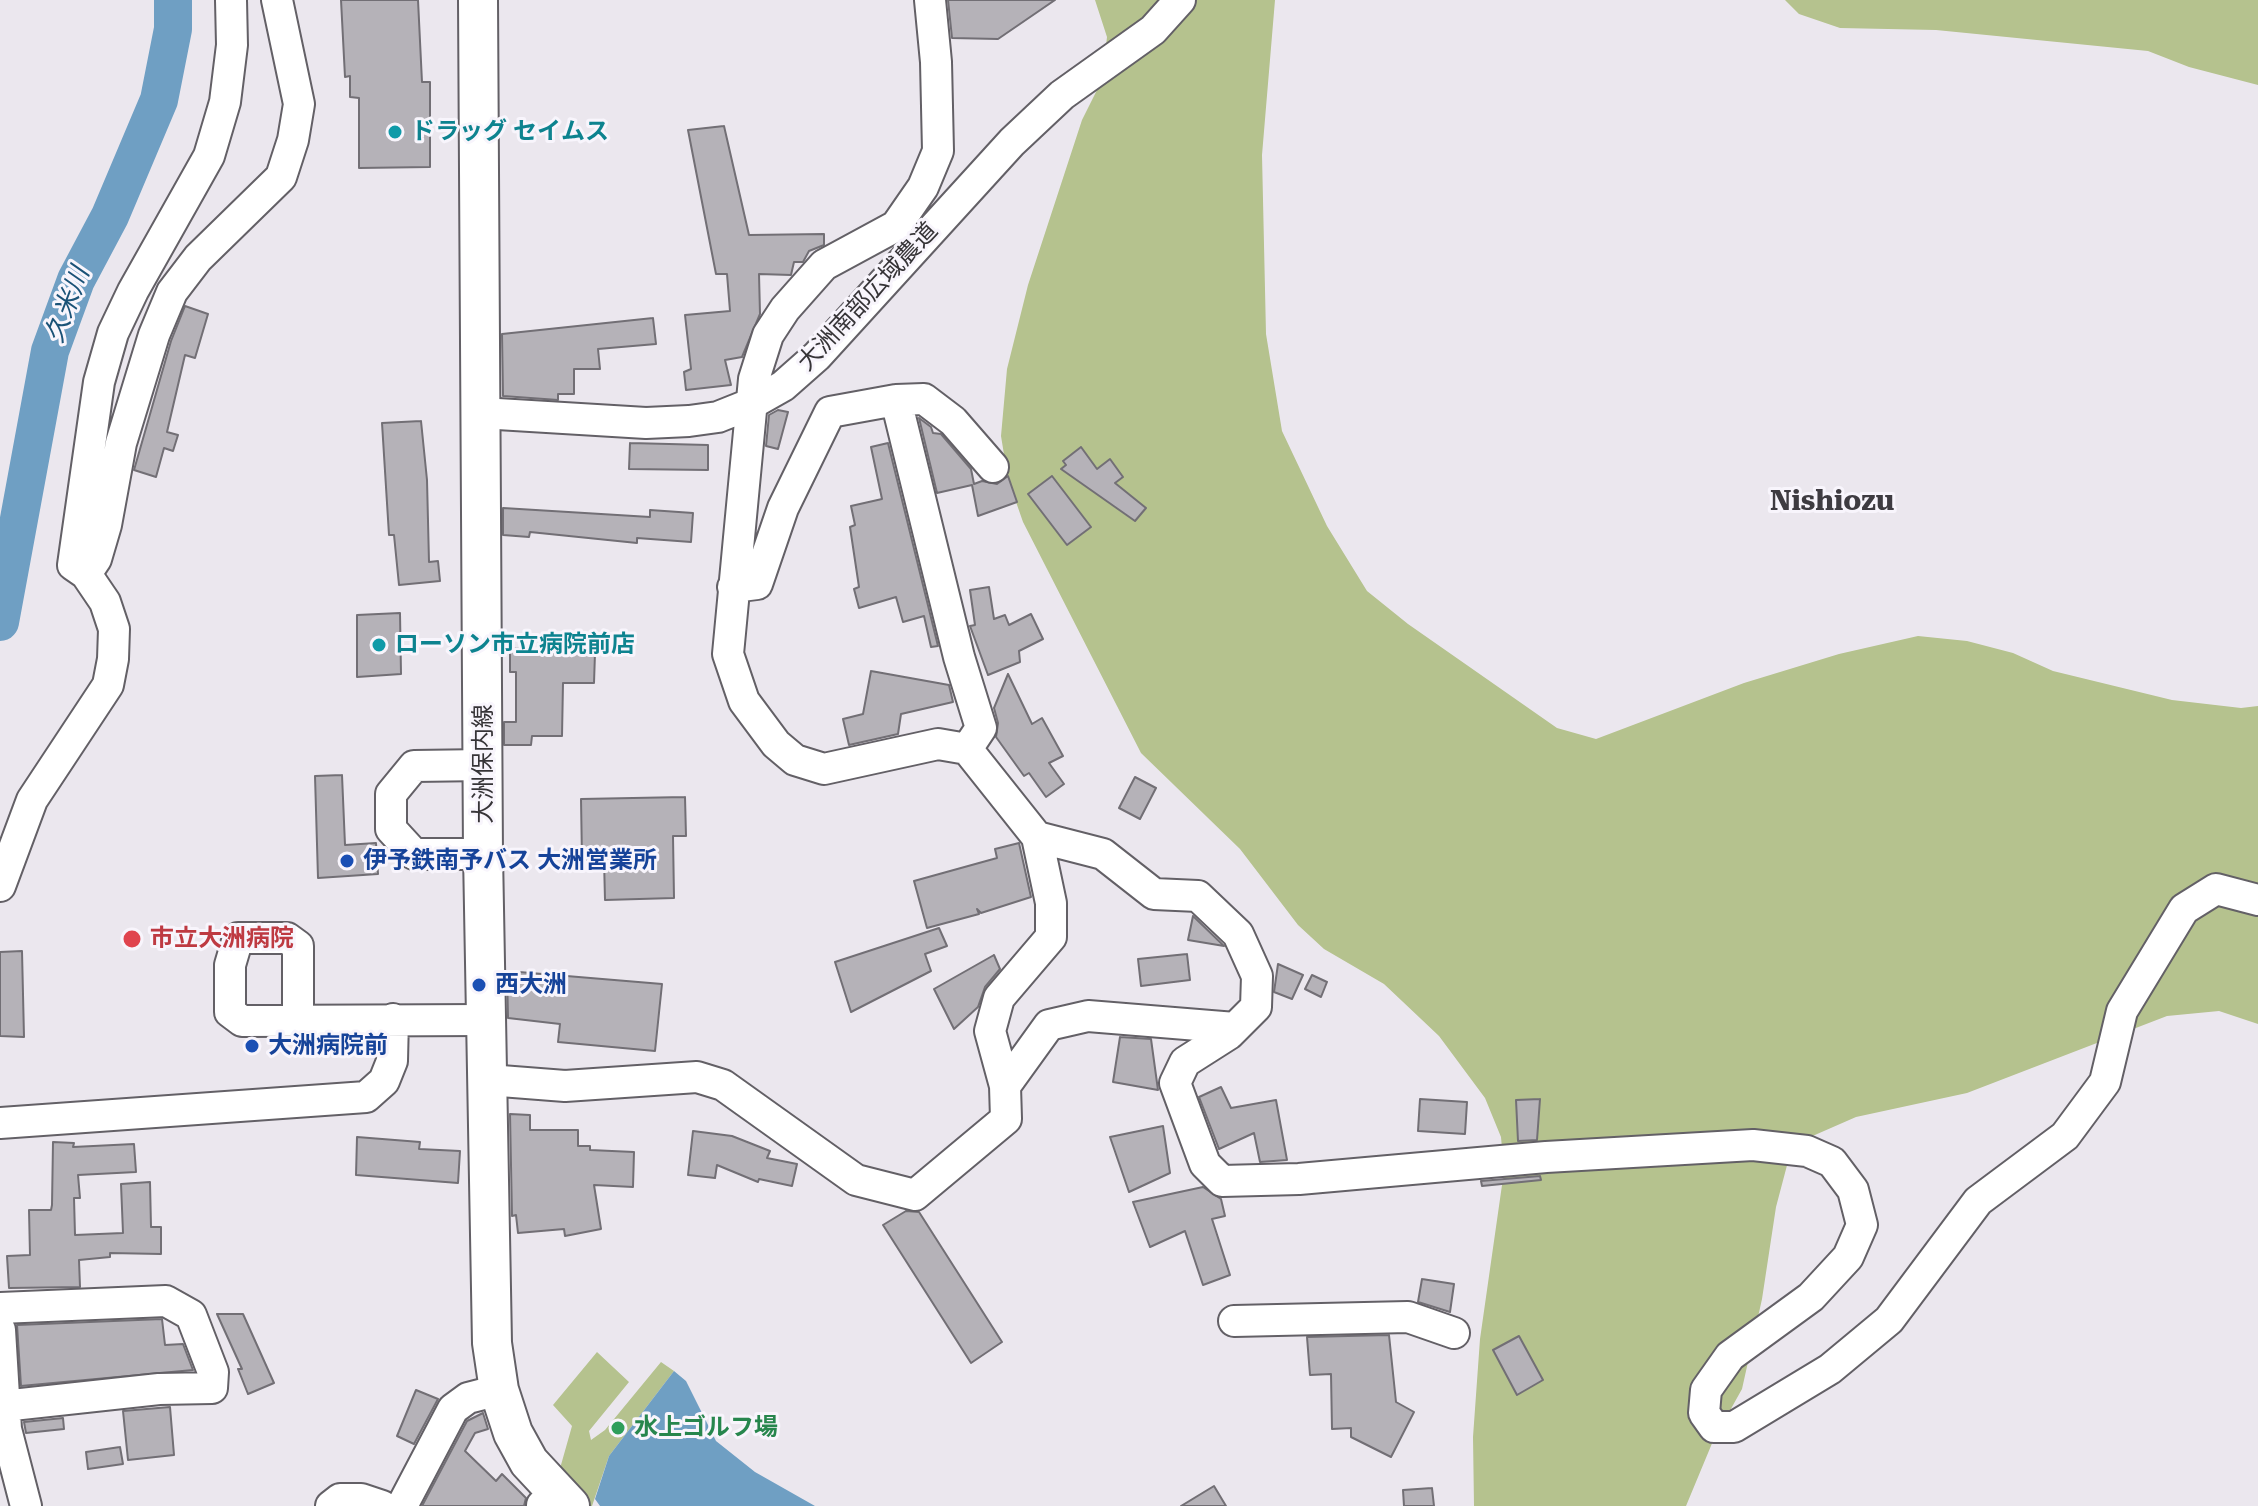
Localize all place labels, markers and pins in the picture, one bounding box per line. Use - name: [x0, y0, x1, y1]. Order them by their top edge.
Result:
- place label: ドラッグ セイムス: [411, 118, 609, 146]
- marker: ドラッグ セイムス: [386, 123, 404, 141]
- place label: ローソン市立病院前店: [395, 631, 635, 659]
- marker: ローソン市立病院前店: [370, 636, 388, 654]
- place label: 伊予鉄南予バス 大洲営業所: [363, 847, 657, 875]
- marker: 伊予鉄南予バス 大洲営業所: [338, 852, 356, 870]
- place label: 市立大洲病院: [150, 925, 294, 953]
- marker: 市立大洲病院: [121, 928, 143, 950]
- place label: 西大洲: [495, 971, 567, 999]
- marker: 西大洲: [470, 976, 488, 994]
- place label: 大洲病院前: [268, 1032, 388, 1060]
- marker: 大洲病院前: [243, 1037, 261, 1055]
- place label: 水上ゴルフ場: [634, 1414, 778, 1442]
- marker: 水上ゴルフ場: [609, 1419, 627, 1437]

